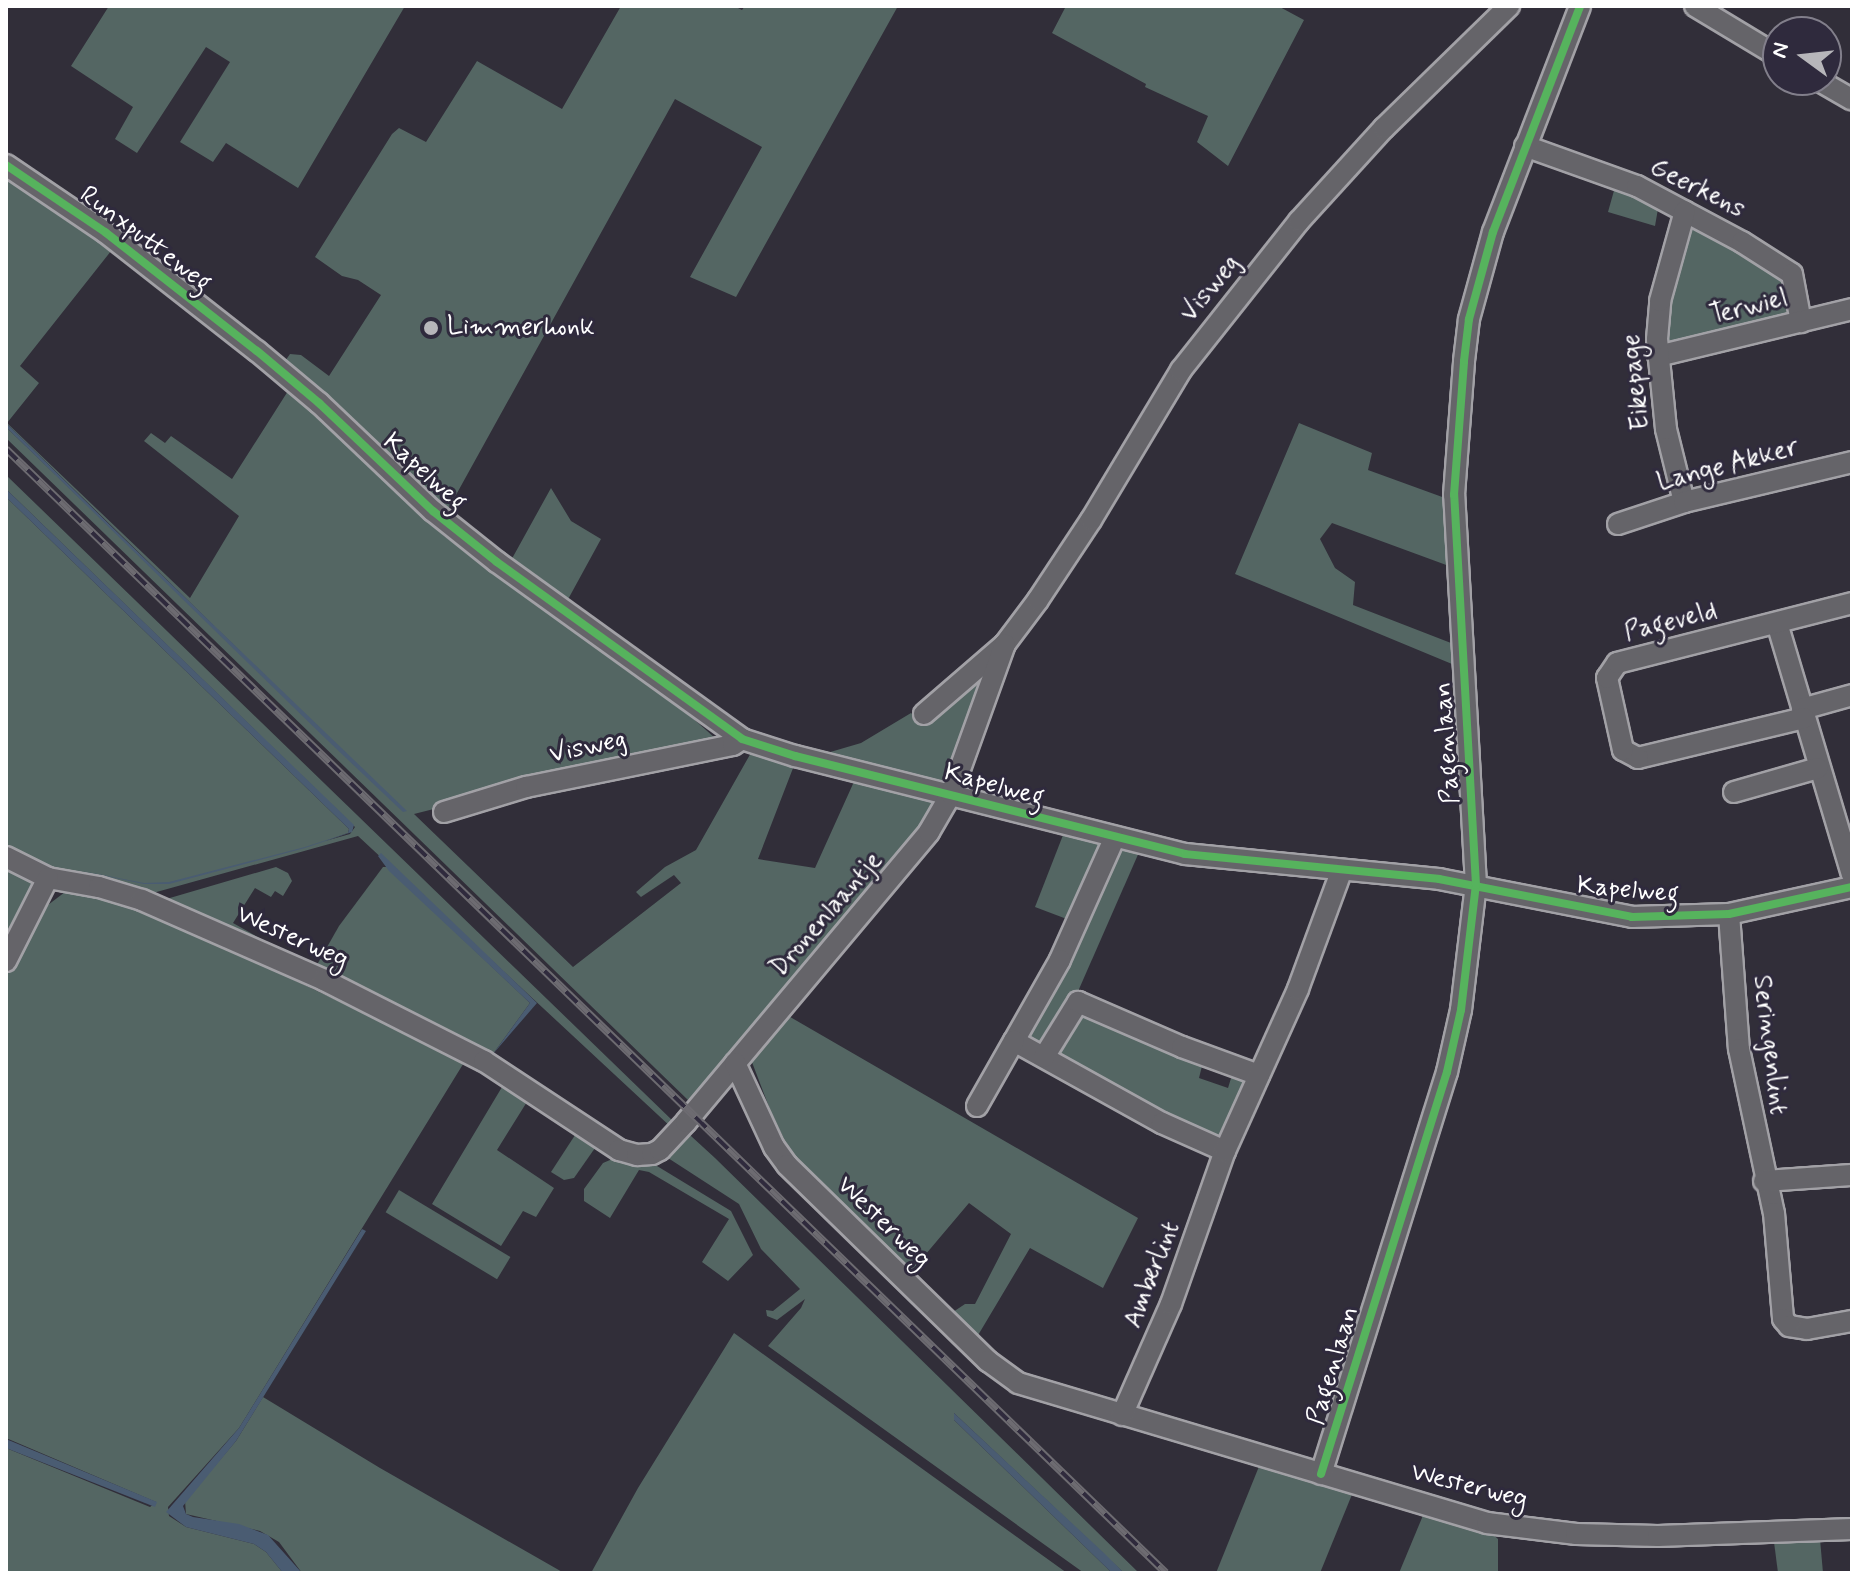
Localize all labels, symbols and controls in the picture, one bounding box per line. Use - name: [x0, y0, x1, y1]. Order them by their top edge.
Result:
- north arrow: [1762, 16, 1842, 96]
- text: N: [1765, 40, 1796, 61]
- street label: Geerkens: [1644, 152, 1750, 226]
- street label: Runxputteweg: [73, 180, 217, 300]
- street label: Visweg: [1174, 249, 1248, 329]
- street label: Terwiel: [1707, 284, 1791, 332]
- place label: Limmerhonk: [447, 312, 595, 344]
- marker: Limmerhonk: [422, 319, 440, 337]
- street label: Eikepage: [1616, 332, 1658, 432]
- street label: Kapelweg: [376, 427, 472, 519]
- street label: Lange Akker: [1654, 432, 1802, 500]
- street label: Pageveld: [1621, 596, 1721, 650]
- street label: Pagenlaan: [1428, 681, 1468, 805]
- street label: Visweg: [547, 725, 629, 771]
- street label: Kapelweg: [941, 758, 1047, 814]
- street label: Dronenlaantje: [764, 846, 890, 984]
- street label: Kapelweg: [1576, 871, 1680, 911]
- street label: Westerweg: [231, 900, 353, 976]
- street label: Seringenlint: [1745, 973, 1793, 1117]
- street label: Westerweg: [829, 1170, 937, 1276]
- street label: Amberlint: [1118, 1217, 1188, 1333]
- street label: Pagenlaan: [1301, 1303, 1367, 1429]
- street label: Westerweg: [1407, 1457, 1531, 1517]

